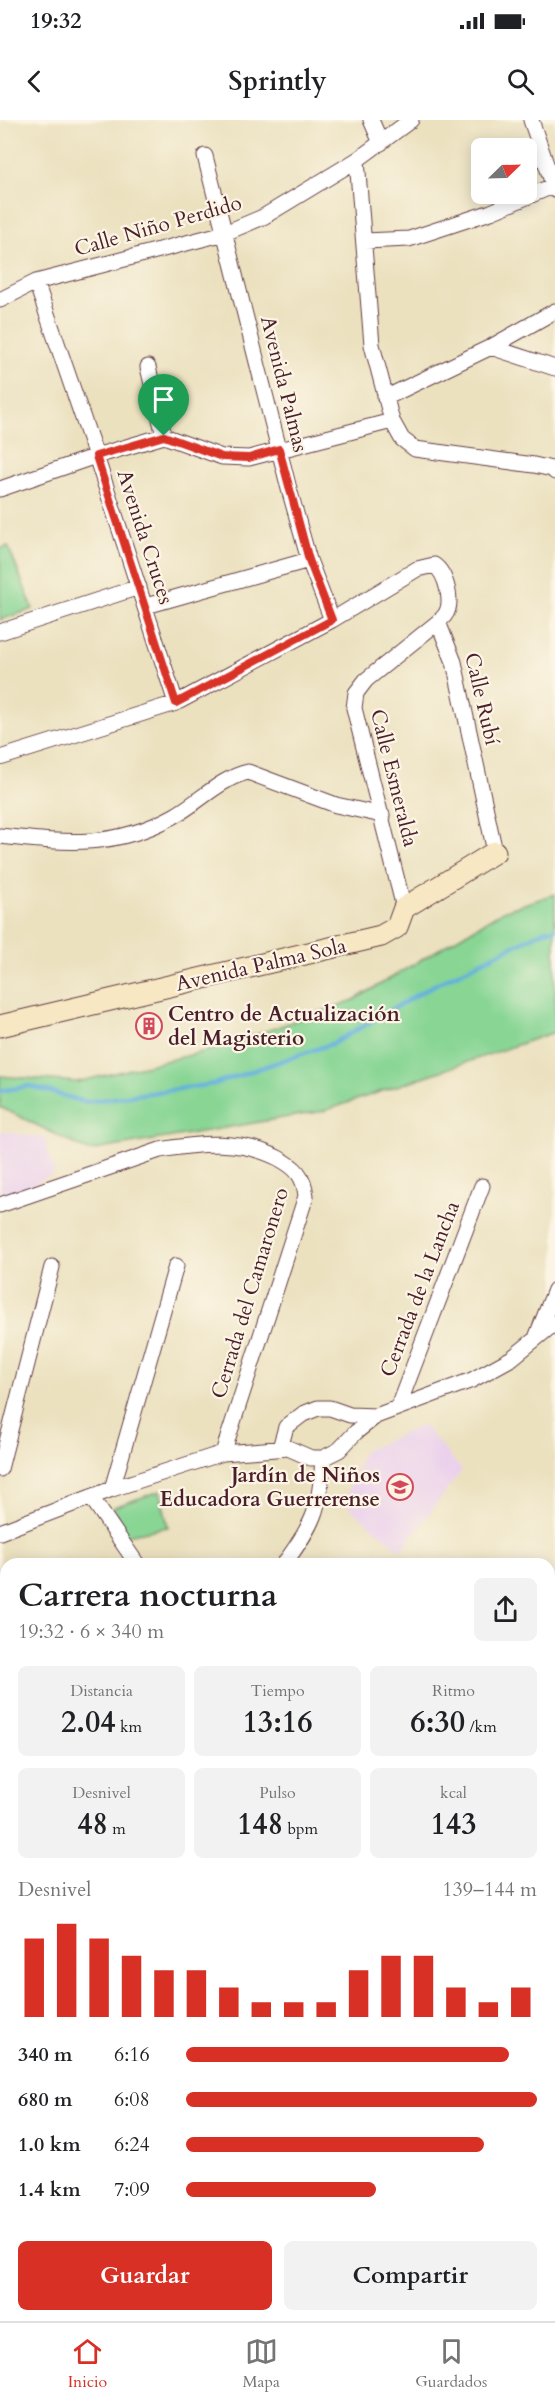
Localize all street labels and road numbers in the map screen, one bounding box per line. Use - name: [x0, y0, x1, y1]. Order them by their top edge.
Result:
- street label: Calle Niño Perdido: [71, 188, 245, 264]
- street label: Avenida Palmas: [253, 313, 315, 455]
- street label: Avenida Cruces: [110, 466, 180, 608]
- street label: Calle Rubí: [457, 650, 507, 748]
- street label: Calle Esmeralda: [363, 706, 425, 850]
- street label: Avenida Palma Sola: [173, 931, 349, 999]
- street label: Cerrada del Camaronero: [204, 1184, 296, 1402]
- street label: Cerrada de la Lancha: [373, 1197, 467, 1381]

